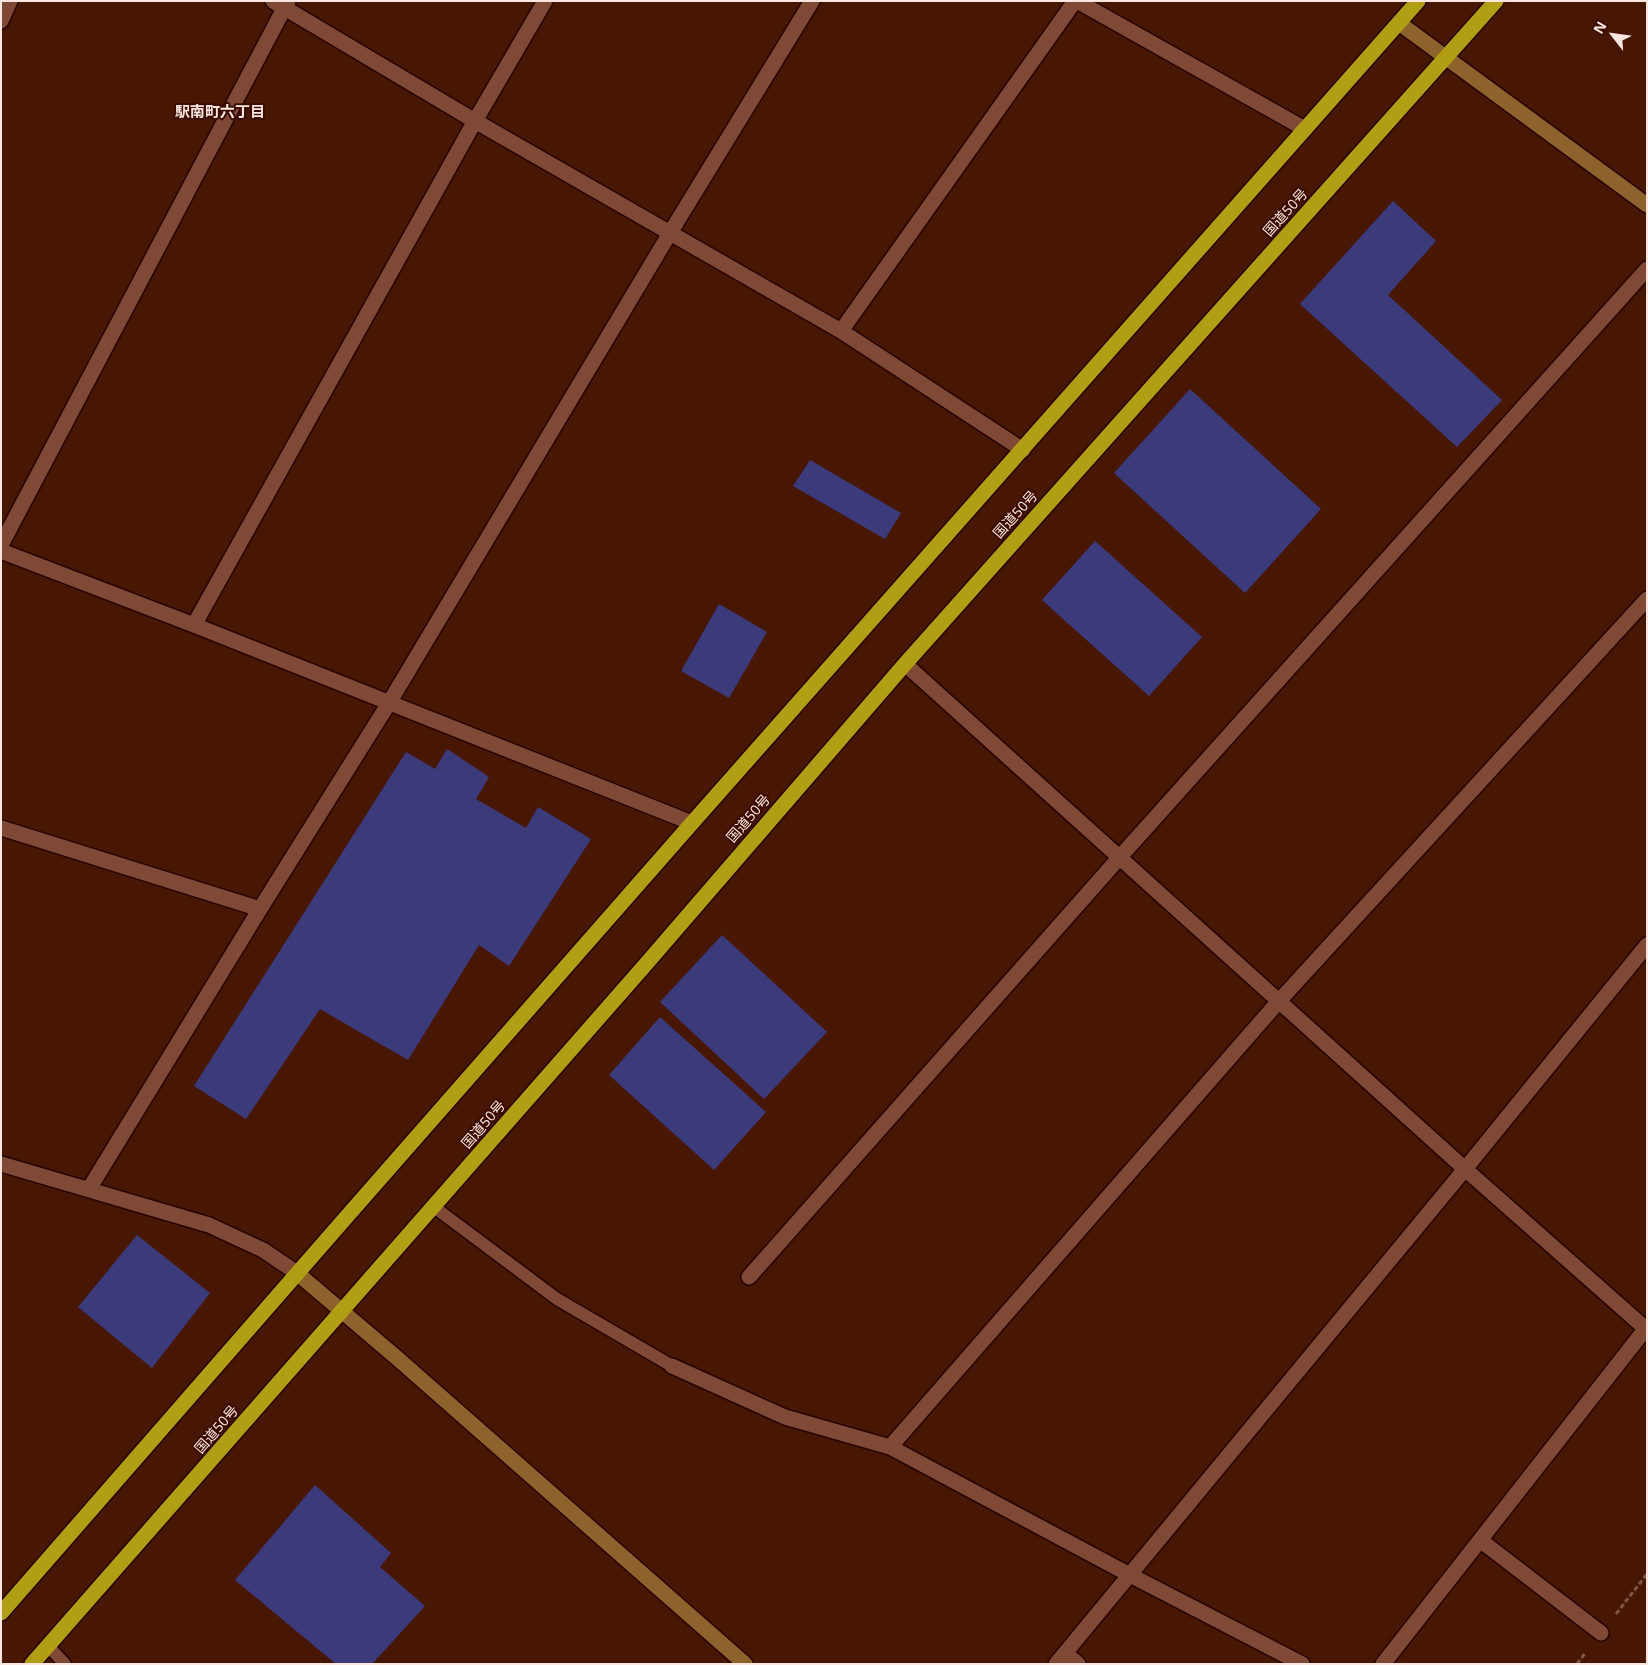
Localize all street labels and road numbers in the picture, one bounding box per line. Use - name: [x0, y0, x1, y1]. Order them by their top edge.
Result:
- street label: 国道50号: [1260, 186, 1312, 240]
- street label: 国道50号: [990, 488, 1042, 542]
- street label: 国道50号: [724, 792, 774, 846]
- street label: 国道50号: [459, 1098, 509, 1152]
- street label: 国道50号: [192, 1403, 242, 1457]

